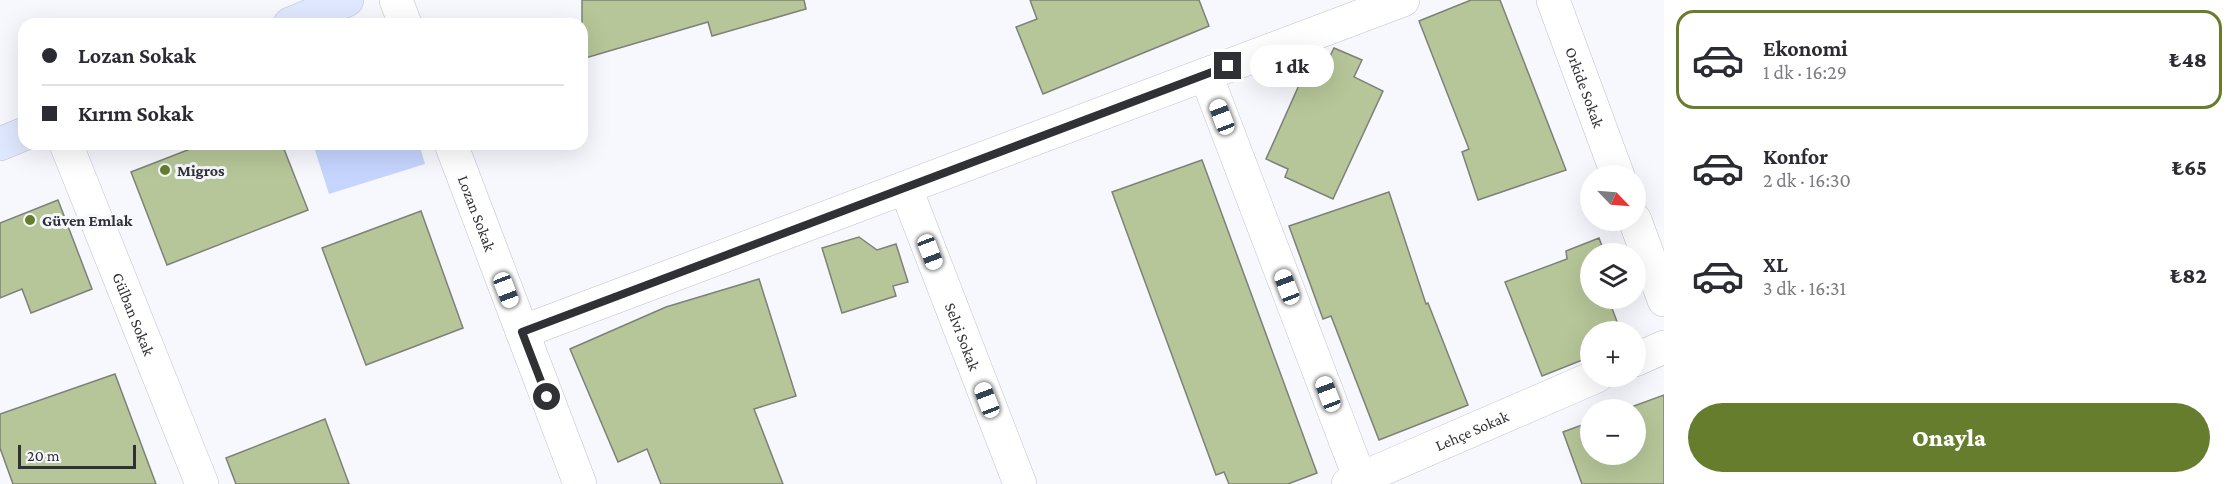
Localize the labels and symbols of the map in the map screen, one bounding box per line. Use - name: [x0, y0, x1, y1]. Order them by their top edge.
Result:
- callout: 1 dk: [1249, 45, 1333, 87]
- street label: Orkide Sokak: [1563, 45, 1608, 130]
- route end: [1214, 52, 1241, 79]
- car: [1207, 97, 1237, 137]
- place label: Migros: [177, 162, 225, 179]
- marker: Migros: [158, 163, 172, 177]
- north arrow: [1580, 165, 1646, 231]
- street label: Lozan Sokak: [455, 173, 499, 254]
- place label: Güven Emlak: [42, 212, 133, 229]
- marker: Güven Emlak: [23, 213, 37, 227]
- car: [915, 232, 945, 272]
- car: [1272, 267, 1302, 307]
- street label: Gülban Sokak: [110, 270, 158, 358]
- car: [491, 270, 521, 310]
- street label: Selvi Sokak: [942, 300, 984, 373]
- car: [1313, 374, 1343, 414]
- car: [972, 380, 1002, 420]
- route start: [533, 383, 560, 410]
- street label: Lehçe Sokak: [1433, 407, 1511, 454]
- scale bar: [18, 442, 136, 470]

